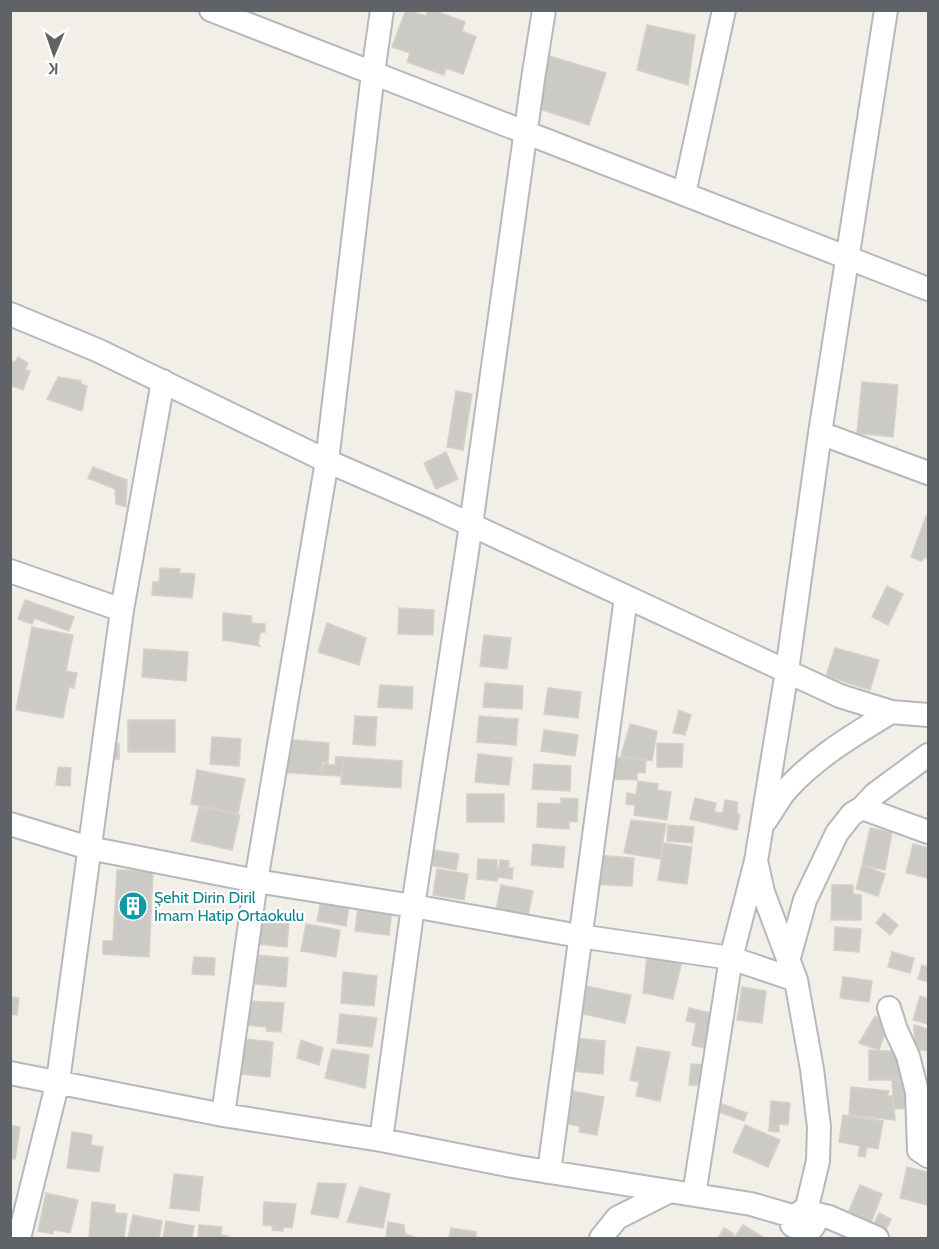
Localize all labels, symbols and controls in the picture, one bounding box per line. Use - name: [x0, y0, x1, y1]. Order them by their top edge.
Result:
- north arrow: [24, 24, 84, 84]
- text: K: [48, 59, 59, 78]
- place label: Şehit Dirin Diril İmam Hatip Ortaokulu: [154, 888, 304, 925]
- building icon: Şehit Dirin Diril İmam Hatip Ortaokulu: [117, 890, 149, 922]

